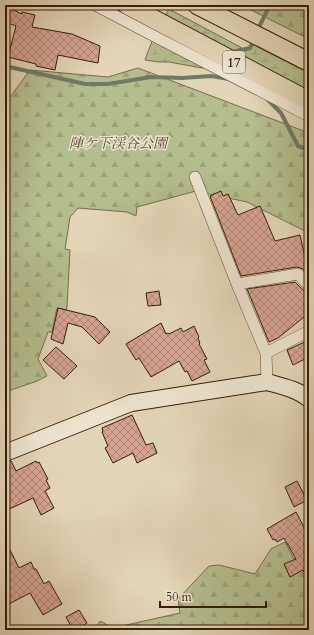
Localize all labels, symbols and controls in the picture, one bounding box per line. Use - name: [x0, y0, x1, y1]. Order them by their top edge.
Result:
- road number: 17: [223, 51, 245, 73]
- park label: 陣ケ下渓谷公園: [69, 134, 169, 153]
- scale bar: [160, 583, 266, 609]
- text: 50 m: [166, 589, 193, 605]

